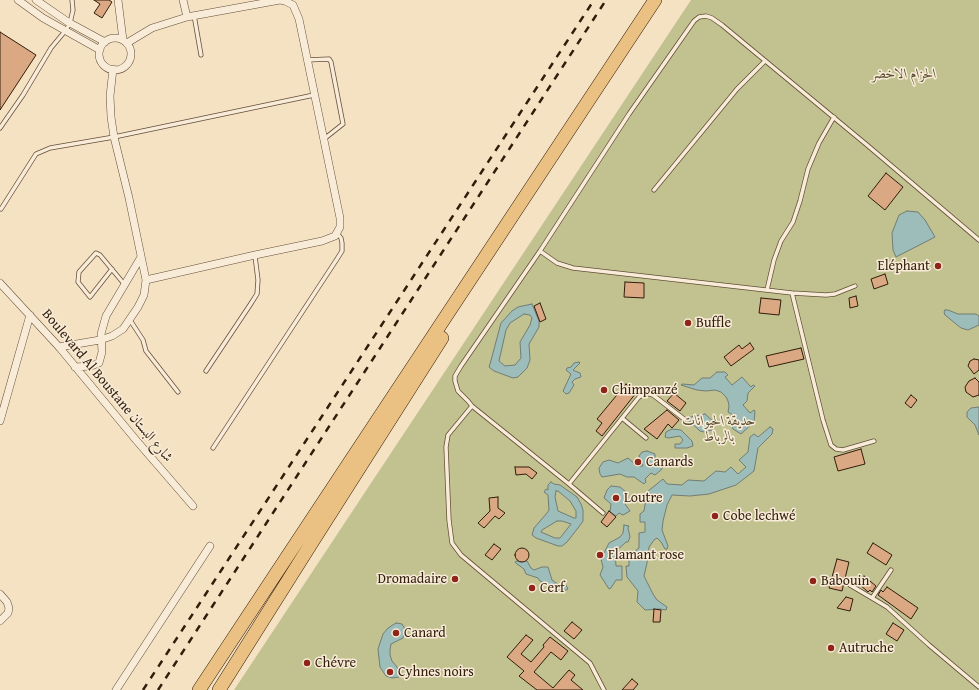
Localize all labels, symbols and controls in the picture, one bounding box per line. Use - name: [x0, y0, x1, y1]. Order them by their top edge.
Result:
- park label: الحزام الاخضر: [872, 66, 936, 82]
- place label: Eléphant: [878, 258, 930, 274]
- marker: Eléphant: [933, 261, 943, 271]
- street label: Boulevard Al Boustane شارع البستان: [38, 306, 176, 466]
- place label: Buffle: [696, 315, 731, 331]
- marker: Buffle: [683, 318, 693, 328]
- place label: Chimpanzé: [612, 382, 678, 398]
- marker: Chimpanzé: [599, 385, 609, 395]
- park label: حديقة الحيوانات بالرباط: [682, 413, 756, 446]
- place label: Canards: [646, 454, 693, 470]
- marker: Canards: [633, 457, 643, 467]
- place label: Loutre: [624, 490, 663, 506]
- marker: Loutre: [611, 493, 621, 503]
- place label: Cobe lechwé: [723, 508, 796, 524]
- marker: Cobe lechwé: [710, 511, 720, 521]
- place label: Flamant rose: [608, 547, 684, 563]
- marker: Flamant rose: [595, 550, 605, 560]
- place label: Dromadaire: [378, 571, 447, 587]
- place label: Babouin: [821, 573, 869, 589]
- marker: Dromadaire: [450, 574, 460, 584]
- marker: Babouin: [808, 576, 818, 586]
- place label: Cerf: [540, 580, 564, 596]
- marker: Cerf: [527, 583, 537, 593]
- place label: Canard: [404, 625, 446, 641]
- marker: Canard: [391, 628, 401, 638]
- place label: Autruche: [839, 640, 894, 656]
- marker: Autruche: [826, 643, 836, 653]
- place label: Chévre: [315, 655, 356, 671]
- marker: Chévre: [302, 658, 312, 668]
- place label: Cyhnes noirs: [398, 664, 474, 680]
- marker: Cyhnes noirs: [385, 667, 395, 677]

